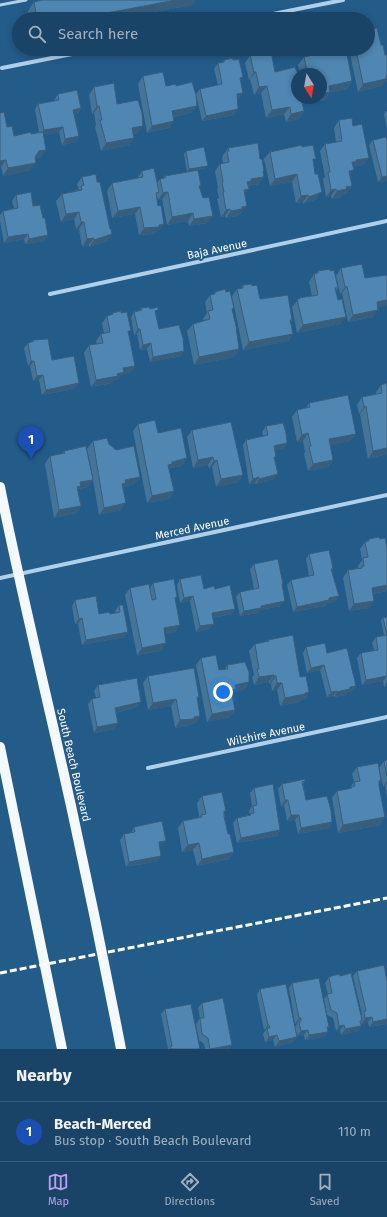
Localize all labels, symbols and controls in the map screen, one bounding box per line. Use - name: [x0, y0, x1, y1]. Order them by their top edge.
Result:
- search box: [12, 12, 375, 56]
- icon: search: [26, 23, 48, 45]
- text: Search here: [58, 25, 138, 43]
- north arrow: [291, 68, 327, 104]
- street label: Baja Avenue: [186, 237, 248, 262]
- pin: 1: [18, 426, 44, 459]
- street label: Merced Avenue: [154, 514, 230, 543]
- your location: [213, 682, 233, 702]
- street label: South Beach Boulevard: [54, 707, 93, 823]
- street label: Wilshire Avenue: [226, 720, 306, 749]
- text: Nearby: [16, 1065, 71, 1086]
- text: Beach-Merced: [54, 1115, 151, 1133]
- text: 1: [26, 1124, 32, 1139]
- text: 110 m: [338, 1124, 371, 1139]
- text: Bus stop · South Beach Boulevard: [54, 1133, 252, 1148]
- tab: Map: [47, 1171, 69, 1208]
- tab: Directions: [164, 1171, 215, 1208]
- tab: Saved: [310, 1171, 340, 1208]

